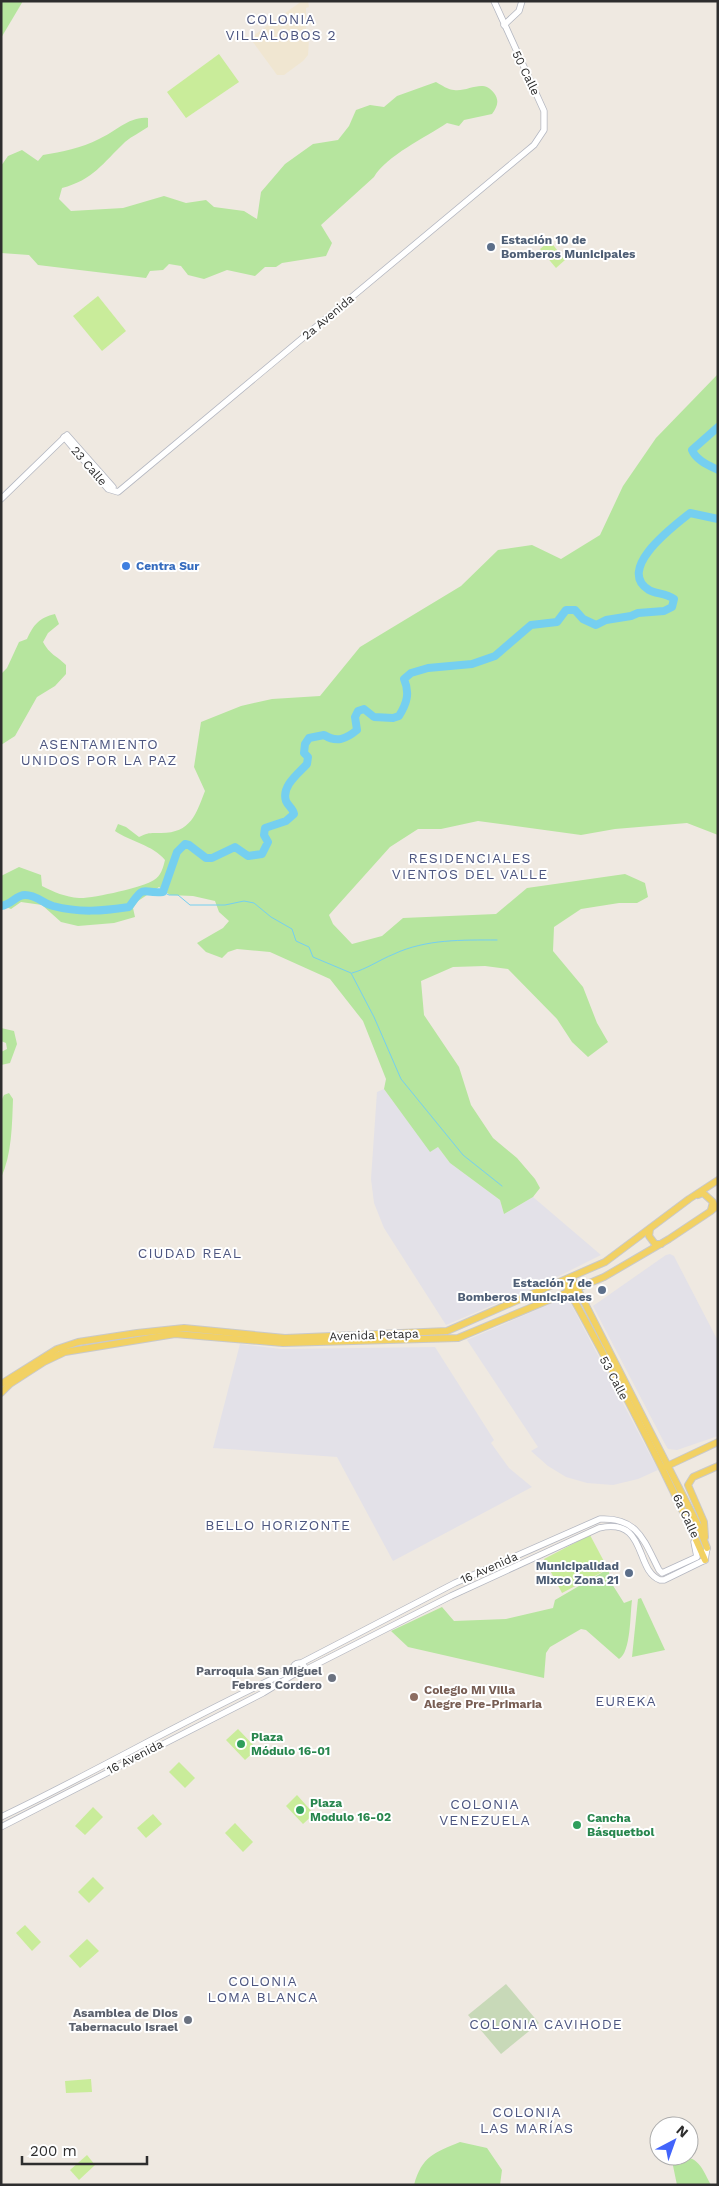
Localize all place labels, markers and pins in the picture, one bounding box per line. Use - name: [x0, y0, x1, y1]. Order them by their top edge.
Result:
- place label: Estación 10 de Bomberos Municipales: [501, 233, 636, 261]
- marker: Estación 10 de Bomberos Municipales: [485, 241, 497, 253]
- place label: Centra Sur: [136, 559, 200, 573]
- marker: Centra Sur: [120, 560, 132, 572]
- place label: Estación 7 de Bomberos Municipales: [458, 1276, 593, 1304]
- marker: Estación 7 de Bomberos Municipales: [596, 1284, 608, 1296]
- place label: Municipalidad Mixco Zona 21: [536, 1559, 619, 1587]
- marker: Municipalidad Mixco Zona 21: [623, 1567, 635, 1579]
- place label: Parroquia San Miguel Febres Cordero: [196, 1664, 322, 1692]
- marker: Parroquia San Miguel Febres Cordero: [326, 1672, 338, 1684]
- place label: Colegio Mi Villa Alegre Pre-Primaria: [424, 1683, 542, 1711]
- marker: Colegio Mi Villa Alegre Pre-Primaria: [408, 1691, 420, 1703]
- place label: Plaza Módulo 16-01: [251, 1730, 330, 1758]
- marker: Plaza Módulo 16-01: [235, 1738, 247, 1750]
- place label: Plaza Modulo 16-02: [310, 1796, 391, 1824]
- marker: Plaza Modulo 16-02: [294, 1804, 306, 1816]
- place label: Cancha Básquetbol: [587, 1811, 654, 1839]
- marker: Cancha Básquetbol: [571, 1819, 583, 1831]
- place label: Asamblea de Dios Tabernaculo Israel: [68, 2006, 179, 2034]
- marker: Asamblea de Dios Tabernaculo Israel: [182, 2014, 194, 2026]

